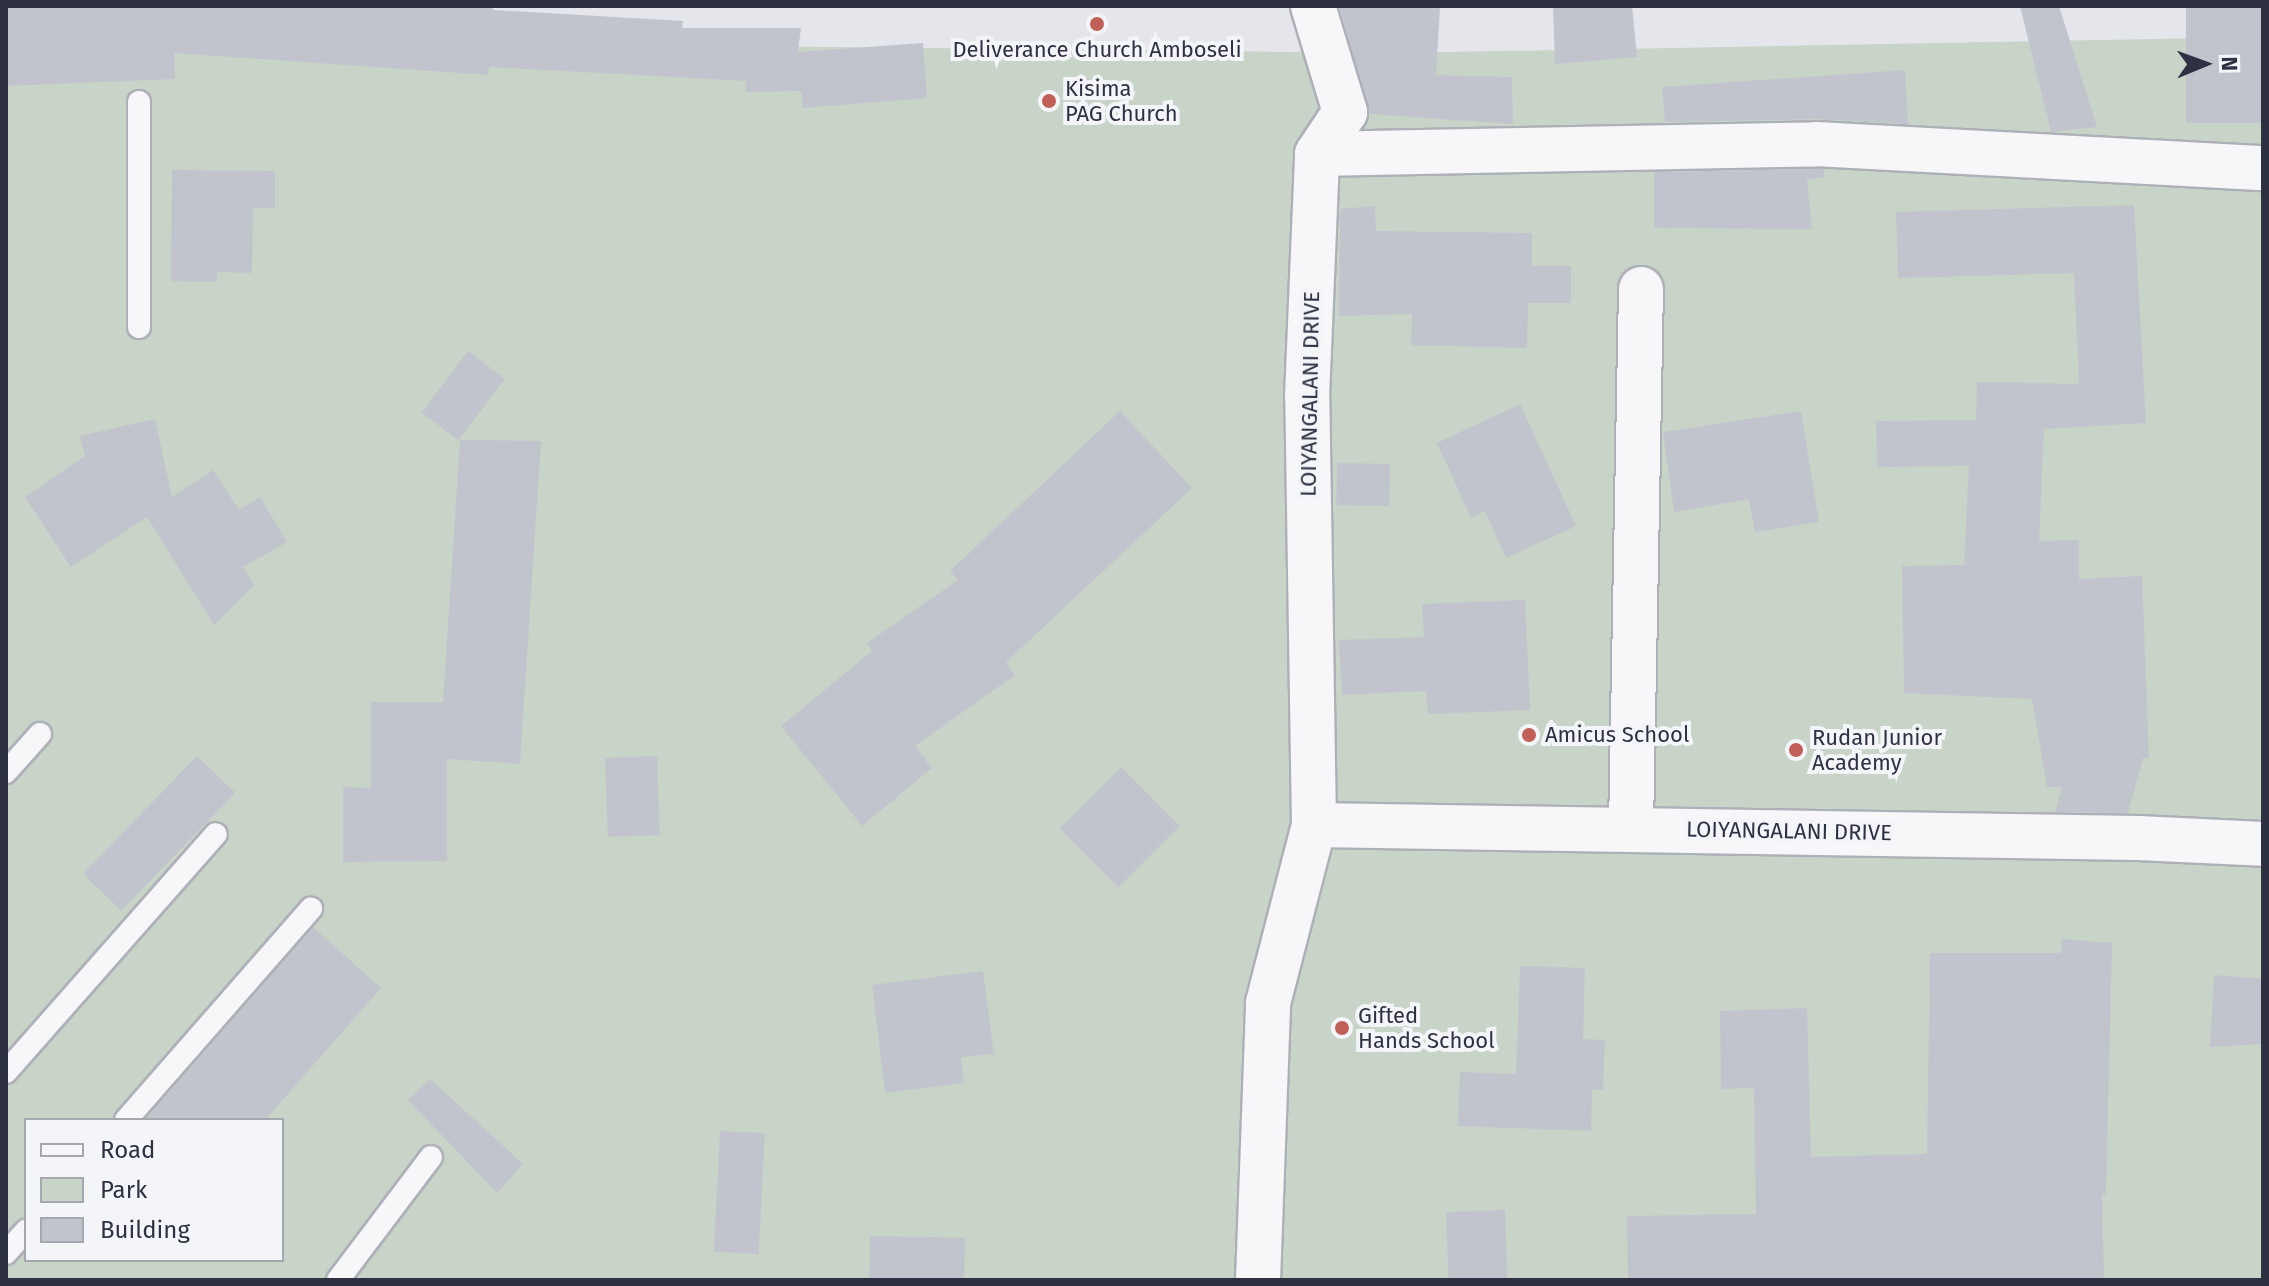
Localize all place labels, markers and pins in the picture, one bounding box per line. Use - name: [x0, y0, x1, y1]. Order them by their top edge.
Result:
- marker: Deliverance Church Amboseli: [1088, 15, 1106, 33]
- place label: Deliverance Church Amboseli: [952, 37, 1242, 63]
- place label: Kisima PAG Church: [1065, 75, 1178, 126]
- marker: Kisima PAG Church: [1040, 92, 1058, 110]
- place label: Amicus School: [1545, 722, 1689, 748]
- place label: Rudan Junior Academy: [1812, 724, 1942, 776]
- marker: Amicus School: [1520, 726, 1538, 744]
- marker: Rudan Junior Academy: [1787, 741, 1805, 759]
- place label: Gifted Hands School: [1358, 1002, 1495, 1054]
- marker: Gifted Hands School: [1333, 1019, 1351, 1037]

